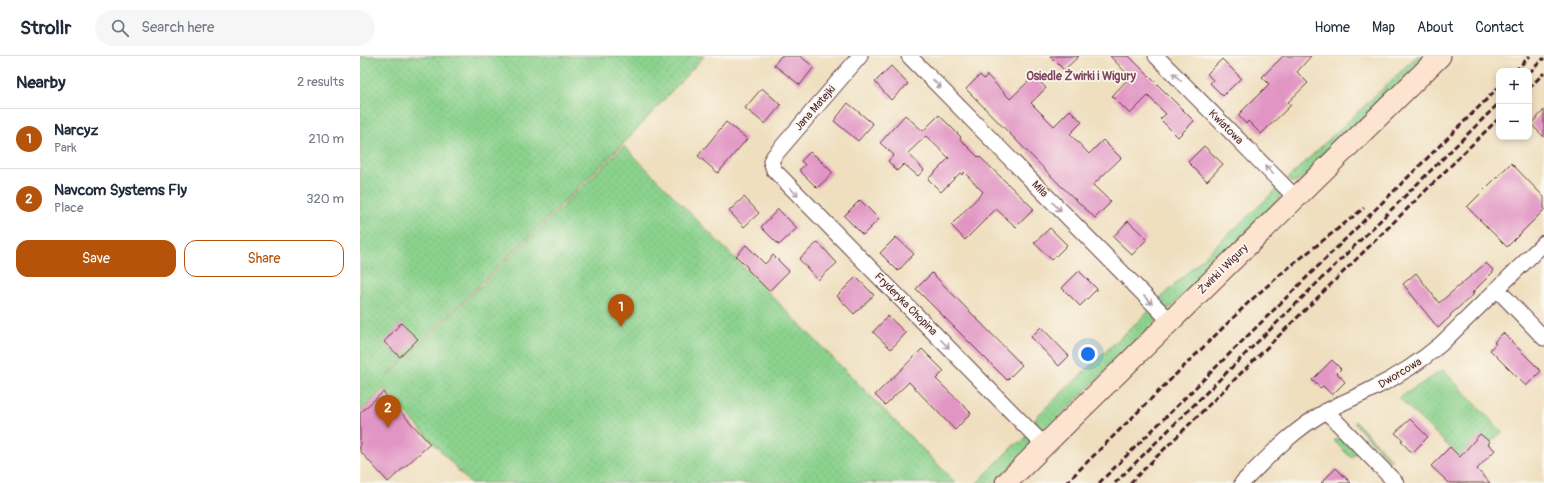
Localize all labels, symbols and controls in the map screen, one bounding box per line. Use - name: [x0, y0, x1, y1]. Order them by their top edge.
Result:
- search box: [95, 10, 375, 46]
- text: Strollr: [20, 16, 71, 40]
- icon: search: [109, 17, 131, 39]
- text: Search here: [141, 18, 214, 37]
- text: Home: [1315, 19, 1350, 36]
- text: Map: [1372, 19, 1395, 36]
- text: About: [1417, 19, 1453, 36]
- text: Contact: [1475, 19, 1524, 36]
- district label: Osiedle Żwirki i Wigury: [1026, 68, 1137, 84]
- map controls: [1496, 68, 1532, 140]
- button: +: [1496, 68, 1532, 104]
- text: Nearby: [16, 72, 65, 93]
- one-way arrow: [1173, 72, 1182, 82]
- text: 2 results: [297, 74, 344, 90]
- one-way arrow: [932, 79, 942, 89]
- street label: Jana Matejki: [792, 83, 838, 133]
- button: −: [1496, 104, 1532, 140]
- street label: Kwiatowa: [1206, 107, 1246, 147]
- text: Narcyz: [54, 121, 98, 140]
- text: 1: [26, 131, 32, 147]
- text: 210 m: [308, 131, 344, 147]
- text: Park: [54, 140, 77, 156]
- one-way arrow: [1264, 165, 1274, 175]
- street label: Miła: [1029, 178, 1051, 200]
- text: Navcom Systems Fly: [54, 181, 187, 200]
- one-way arrow: [789, 187, 799, 197]
- text: 2: [25, 191, 33, 207]
- text: 320 m: [306, 191, 344, 207]
- text: Place: [54, 200, 83, 216]
- one-way arrow: [1052, 202, 1062, 212]
- button: Save: [16, 240, 176, 277]
- button: Share: [184, 240, 344, 277]
- street label: Żwirki i Wigury: [1195, 241, 1251, 297]
- street label: Fryderyka Chopina: [872, 270, 940, 338]
- pin: 1: [608, 294, 634, 327]
- one-way arrow: [1143, 295, 1153, 305]
- one-way arrow: [940, 339, 950, 349]
- your location: [1078, 344, 1098, 364]
- street label: Dworcowa: [1376, 355, 1424, 391]
- pin: 2: [375, 395, 401, 428]

